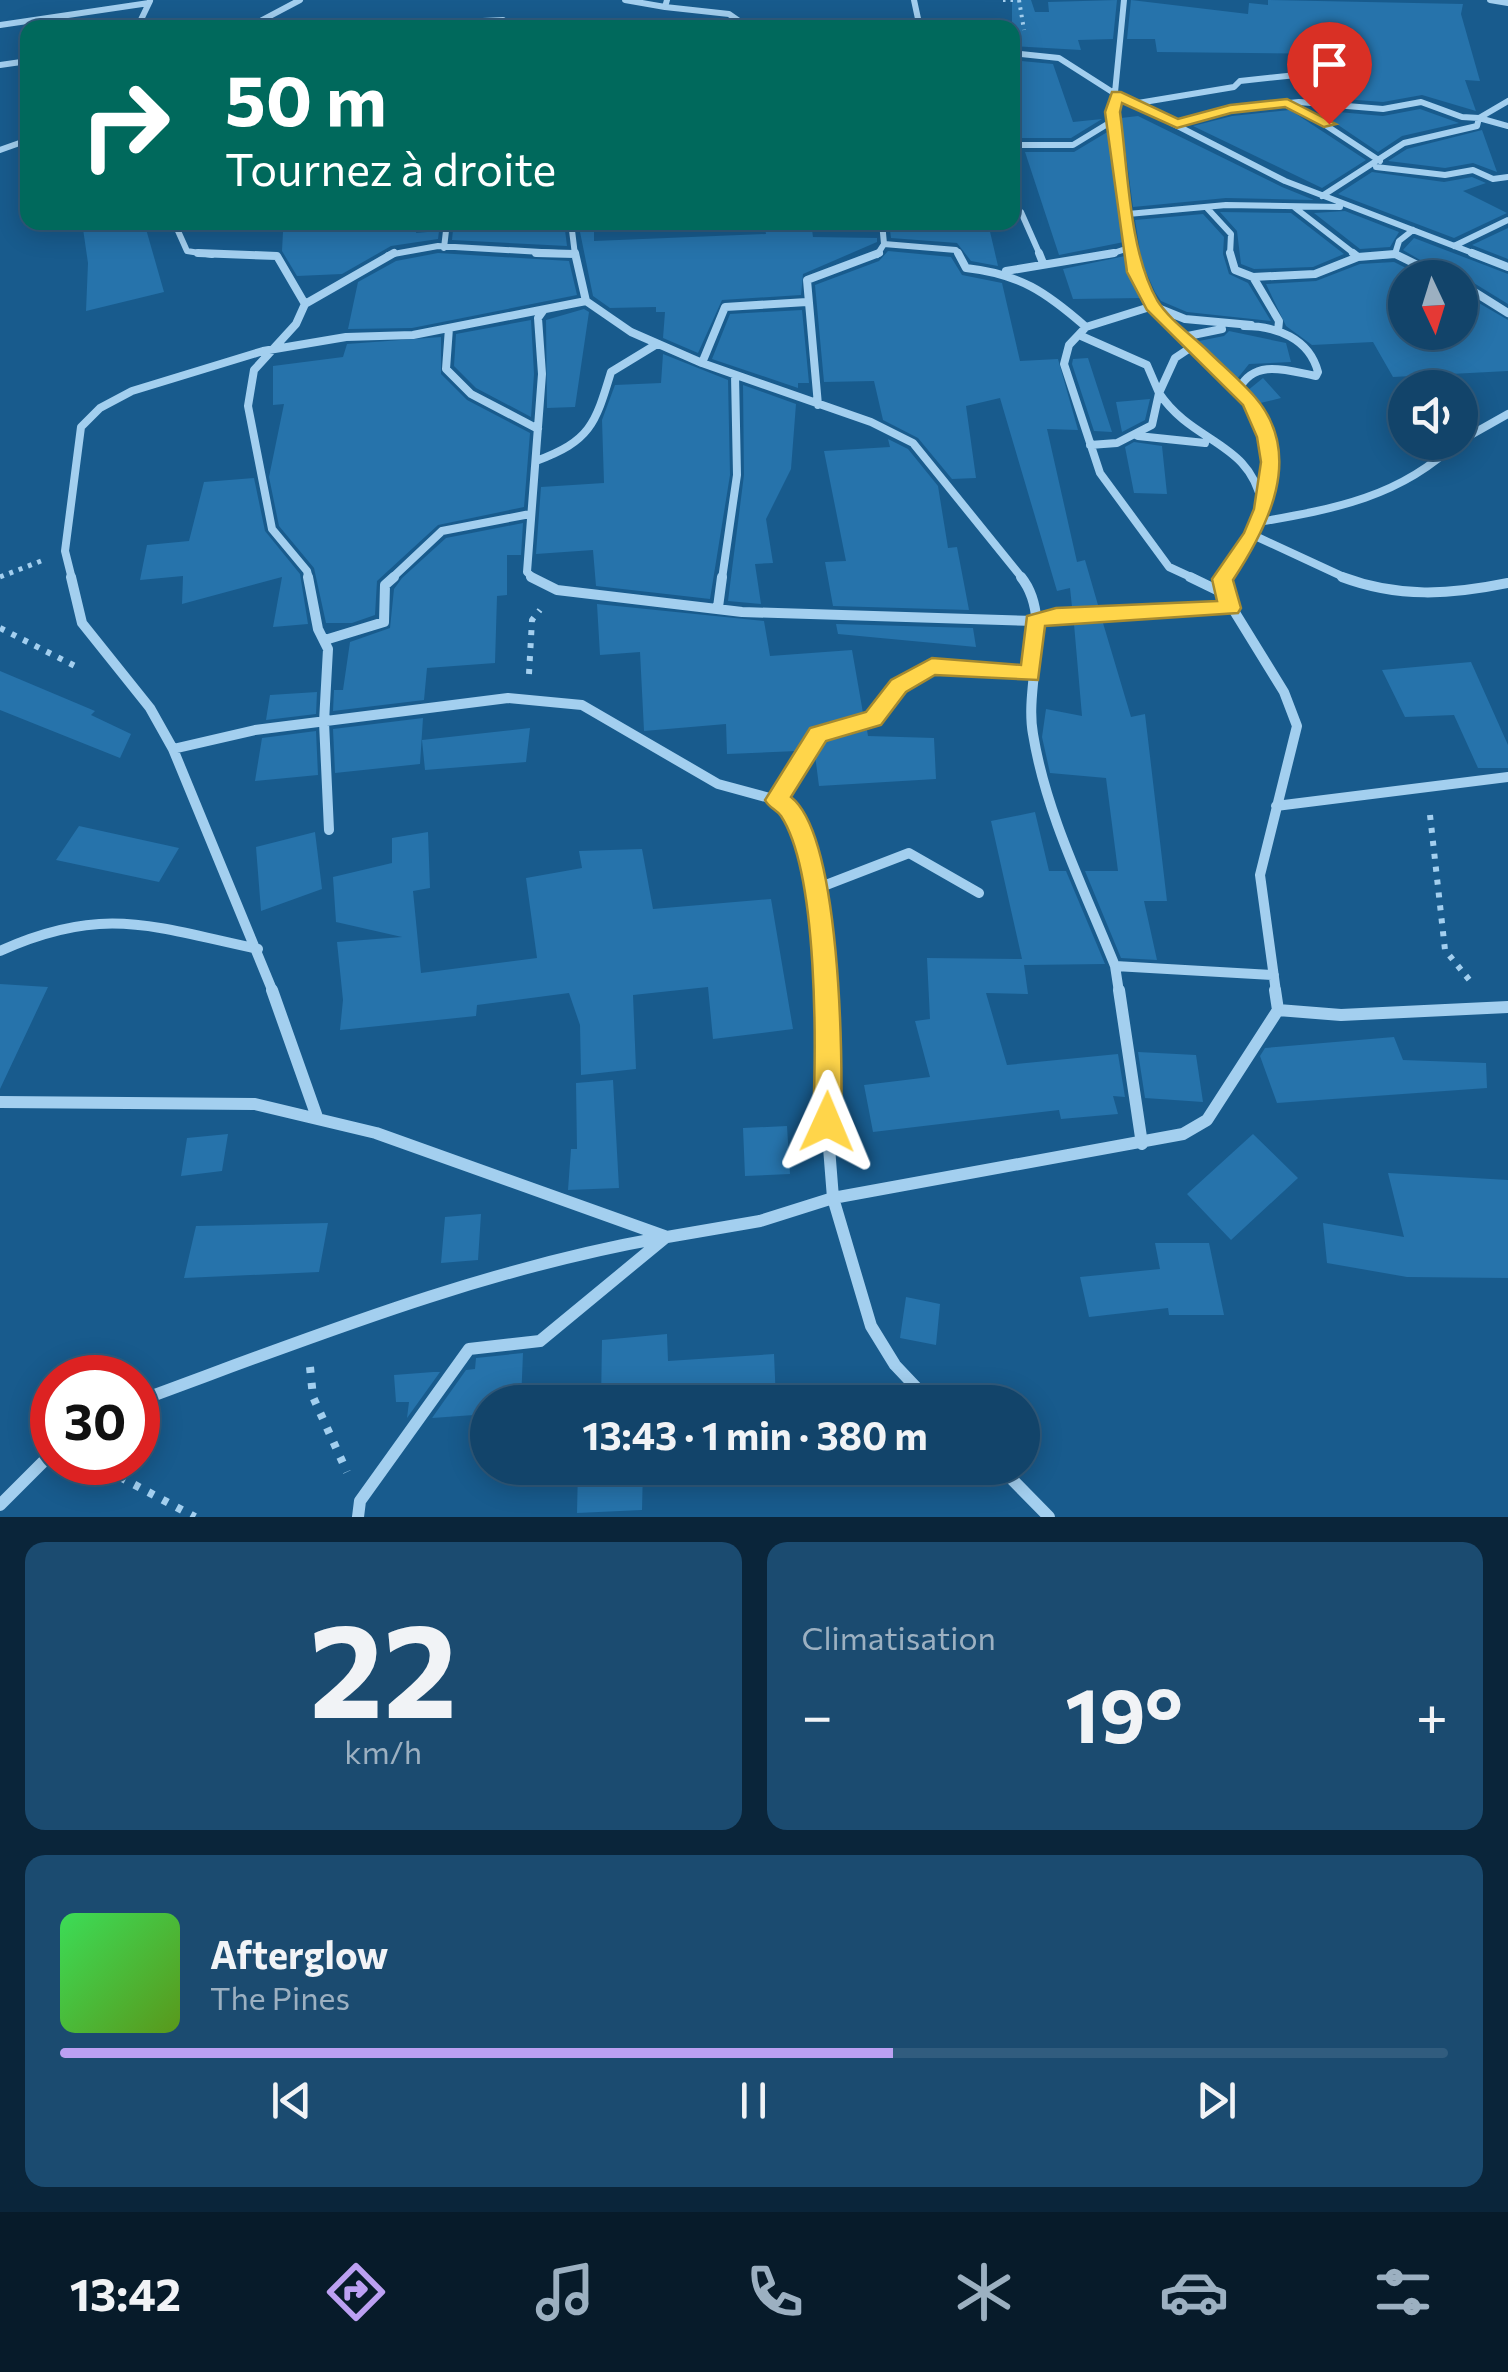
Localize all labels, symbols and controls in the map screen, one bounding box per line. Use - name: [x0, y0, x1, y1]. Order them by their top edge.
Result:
- pin: [1287, 22, 1372, 125]
- icon: arrive: [1302, 37, 1357, 92]
- text: 50 m: [225, 55, 387, 140]
- icon: right: [60, 60, 190, 190]
- text: Tournez à droite: [225, 140, 556, 195]
- north arrow: [1388, 260, 1478, 350]
- map controls: [1388, 260, 1478, 460]
- button: sound: [1388, 370, 1478, 460]
- position arrow: [775, 1070, 879, 1174]
- speed limit sign: 30: [30, 1355, 160, 1485]
- text: 13:43 · 1 min · 380 m: [582, 1411, 928, 1458]
- text: 22: [309, 1586, 457, 1745]
- text: Climatisation: [802, 1617, 996, 1657]
- text: 19°: [1065, 1667, 1183, 1758]
- text: −: [802, 1680, 833, 1747]
- text: +: [1416, 1680, 1448, 1747]
- text: km/h: [344, 1731, 422, 1771]
- text: Afterglow: [210, 1930, 388, 1977]
- text: The Pines: [210, 1977, 350, 2017]
- icon: previous: [264, 2073, 319, 2128]
- icon: pause: [726, 2073, 781, 2128]
- icon: next: [1189, 2073, 1244, 2128]
- icon: directions: [321, 2257, 391, 2327]
- icon: music: [530, 2257, 600, 2327]
- icon: phone: [740, 2257, 810, 2327]
- icon: climate: [949, 2257, 1019, 2327]
- icon: car: [1159, 2257, 1229, 2327]
- icon: filters: [1368, 2257, 1438, 2327]
- text: 13:42: [70, 2265, 181, 2320]

